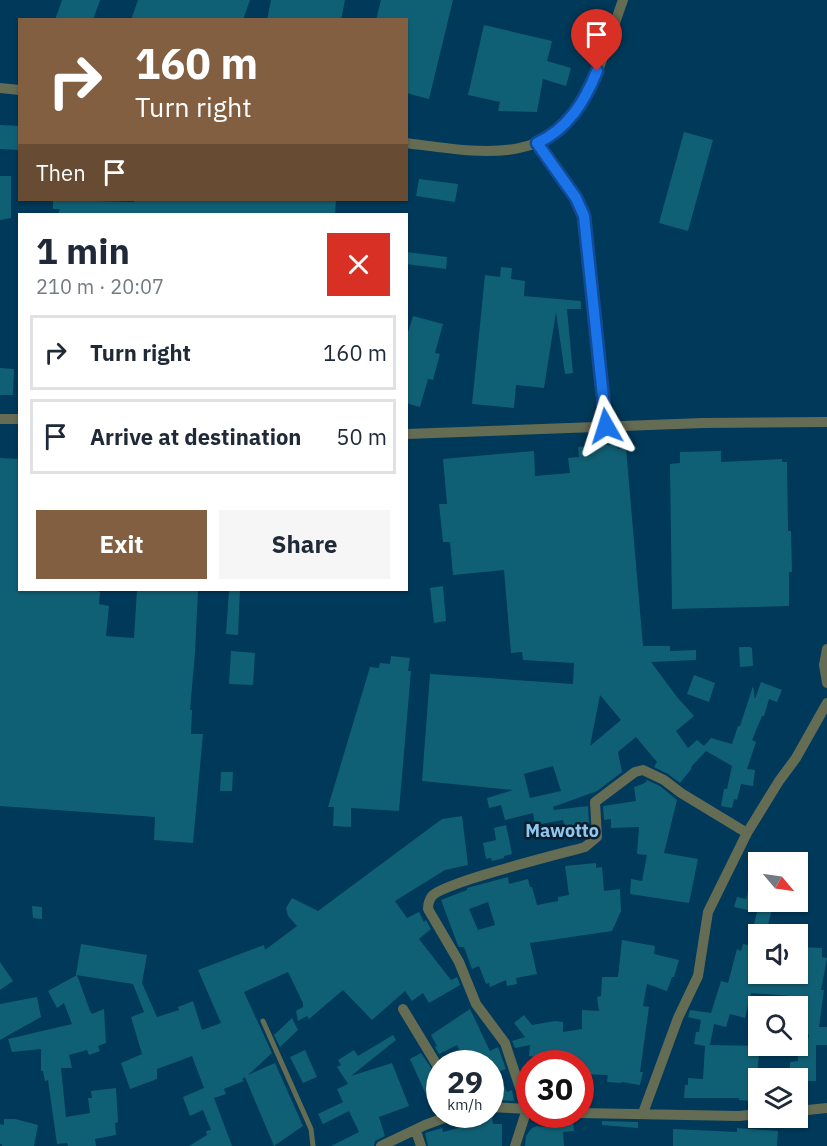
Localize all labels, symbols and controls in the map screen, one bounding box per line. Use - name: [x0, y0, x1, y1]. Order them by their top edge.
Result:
- pin: [571, 9, 622, 71]
- icon: arrive: [580, 18, 613, 51]
- text: 160 m: [135, 36, 258, 91]
- icon: right: [36, 42, 114, 120]
- text: Turn right: [135, 89, 252, 124]
- icon: arrive: [98, 156, 131, 189]
- text: Then: [36, 158, 86, 187]
- text: 1 min: [36, 227, 130, 274]
- button: close: [327, 233, 390, 296]
- text: 210 m · 20:07: [36, 273, 164, 300]
- icon: right: [39, 336, 72, 369]
- text: Turn right: [90, 338, 191, 367]
- text: 160 m: [323, 338, 387, 367]
- position arrow: [574, 394, 638, 458]
- icon: arrive: [39, 420, 72, 453]
- text: Arrive at destination: [90, 422, 301, 451]
- text: 50 m: [336, 422, 387, 451]
- button: Exit: [36, 510, 207, 579]
- button: Share: [219, 510, 390, 579]
- district label: Mawotto: [525, 819, 599, 842]
- north arrow: [748, 852, 808, 912]
- map controls: [748, 852, 808, 1128]
- button: sound: [748, 924, 808, 984]
- button: search: [748, 996, 808, 1056]
- speed limit sign: 30: [516, 1050, 594, 1128]
- text: 29: [447, 1062, 483, 1101]
- button: layers: [748, 1068, 808, 1128]
- text: km/h: [447, 1095, 483, 1114]

